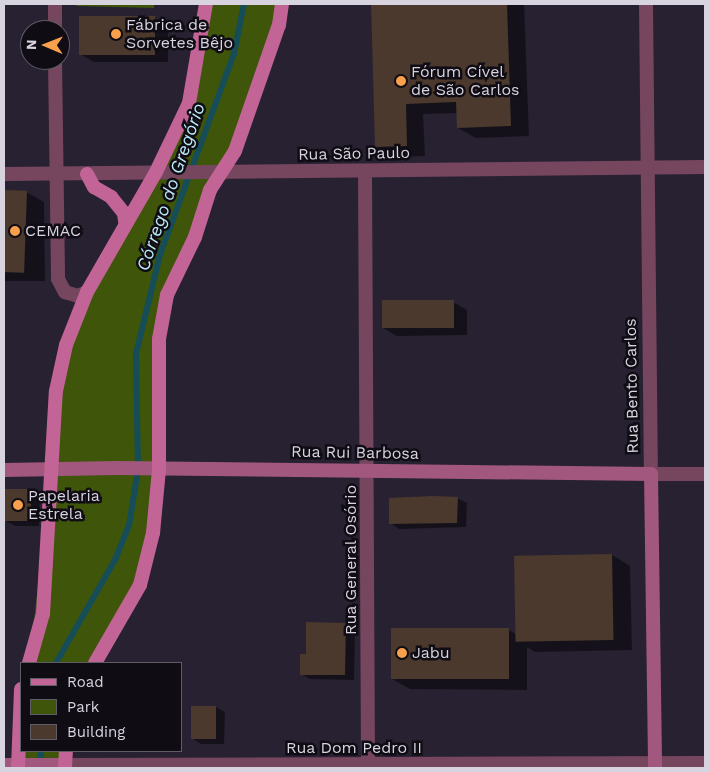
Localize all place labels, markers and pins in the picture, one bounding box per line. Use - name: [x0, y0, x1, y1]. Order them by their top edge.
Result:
- place label: Fábrica de Sorvetes Bêjo: [126, 15, 233, 53]
- marker: Fábrica de Sorvetes Bêjo: [110, 28, 122, 40]
- place label: Fórum Cível de São Carlos: [411, 62, 519, 100]
- marker: Fórum Cível de São Carlos: [395, 75, 407, 87]
- place label: CEMAC: [25, 221, 81, 241]
- marker: CEMAC: [9, 225, 21, 237]
- place label: Papelaria Estrela: [28, 486, 100, 524]
- marker: Papelaria Estrela: [12, 499, 24, 511]
- place label: Jabu: [412, 643, 450, 663]
- marker: Jabu: [396, 647, 408, 659]

